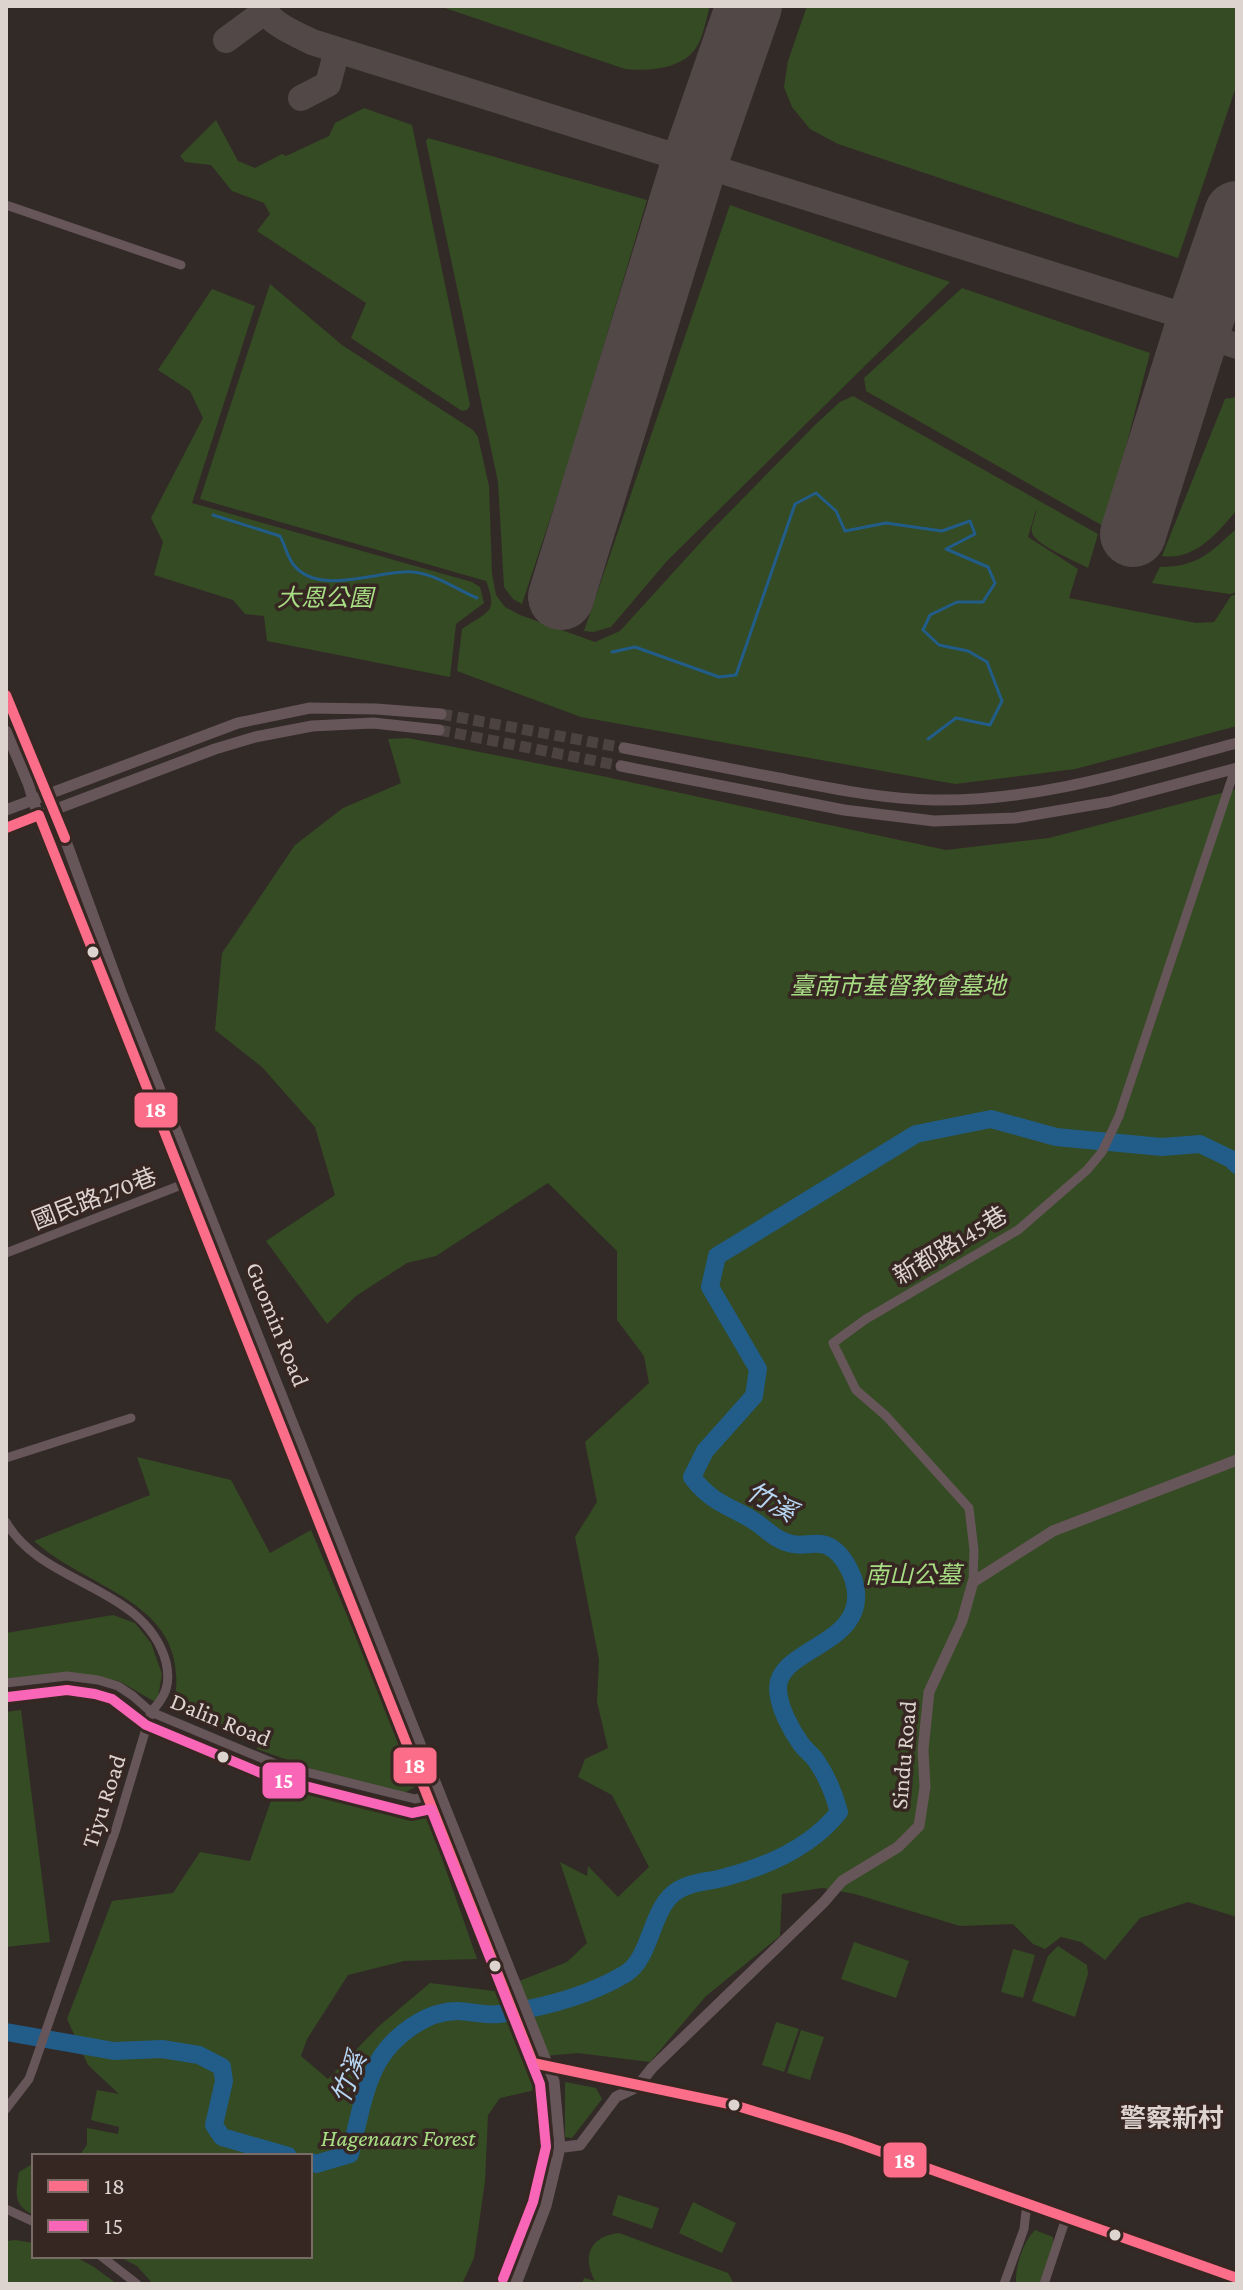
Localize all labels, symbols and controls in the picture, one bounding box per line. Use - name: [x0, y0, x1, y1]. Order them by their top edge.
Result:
- park label: 大恩公園: [277, 584, 376, 611]
- unlabelled marker: [85, 944, 101, 960]
- park label: 臺南市基督教會墓地: [790, 972, 1008, 999]
- line badge: 18: [133, 1091, 179, 1129]
- text: 18: [145, 1097, 167, 1122]
- street label: 國民路270巷: [28, 1162, 160, 1234]
- street label: 新都路145巷: [888, 1201, 1012, 1289]
- street label: Guomin Road: [241, 1258, 315, 1390]
- water label: 竹溪: [741, 1477, 804, 1529]
- park label: 南山公墓: [865, 1561, 965, 1588]
- street label: Dalin Road: [167, 1687, 275, 1751]
- street label: Sindu Road: [885, 1699, 921, 1810]
- line badge: 18: [392, 1746, 438, 1785]
- unlabelled marker: [215, 1749, 231, 1765]
- street label: Tiyu Road: [75, 1751, 131, 1851]
- text: 18: [404, 1753, 426, 1778]
- line badge: 15: [261, 1761, 307, 1800]
- text: 15: [274, 1768, 294, 1793]
- unlabelled marker: [487, 1958, 503, 1974]
- water label: 竹溪: [326, 2045, 373, 2107]
- unlabelled marker: [726, 2097, 742, 2113]
- district label: 警察新村: [1120, 2104, 1224, 2133]
- park label: Hagenaars Forest: [321, 2124, 476, 2151]
- line badge: 18: [882, 2141, 928, 2179]
- text: 18: [894, 2148, 916, 2173]
- legend: [32, 2154, 312, 2258]
- text: 18: [104, 2172, 125, 2199]
- text: 15: [104, 2212, 123, 2239]
- unlabelled marker: [1107, 2227, 1123, 2243]

